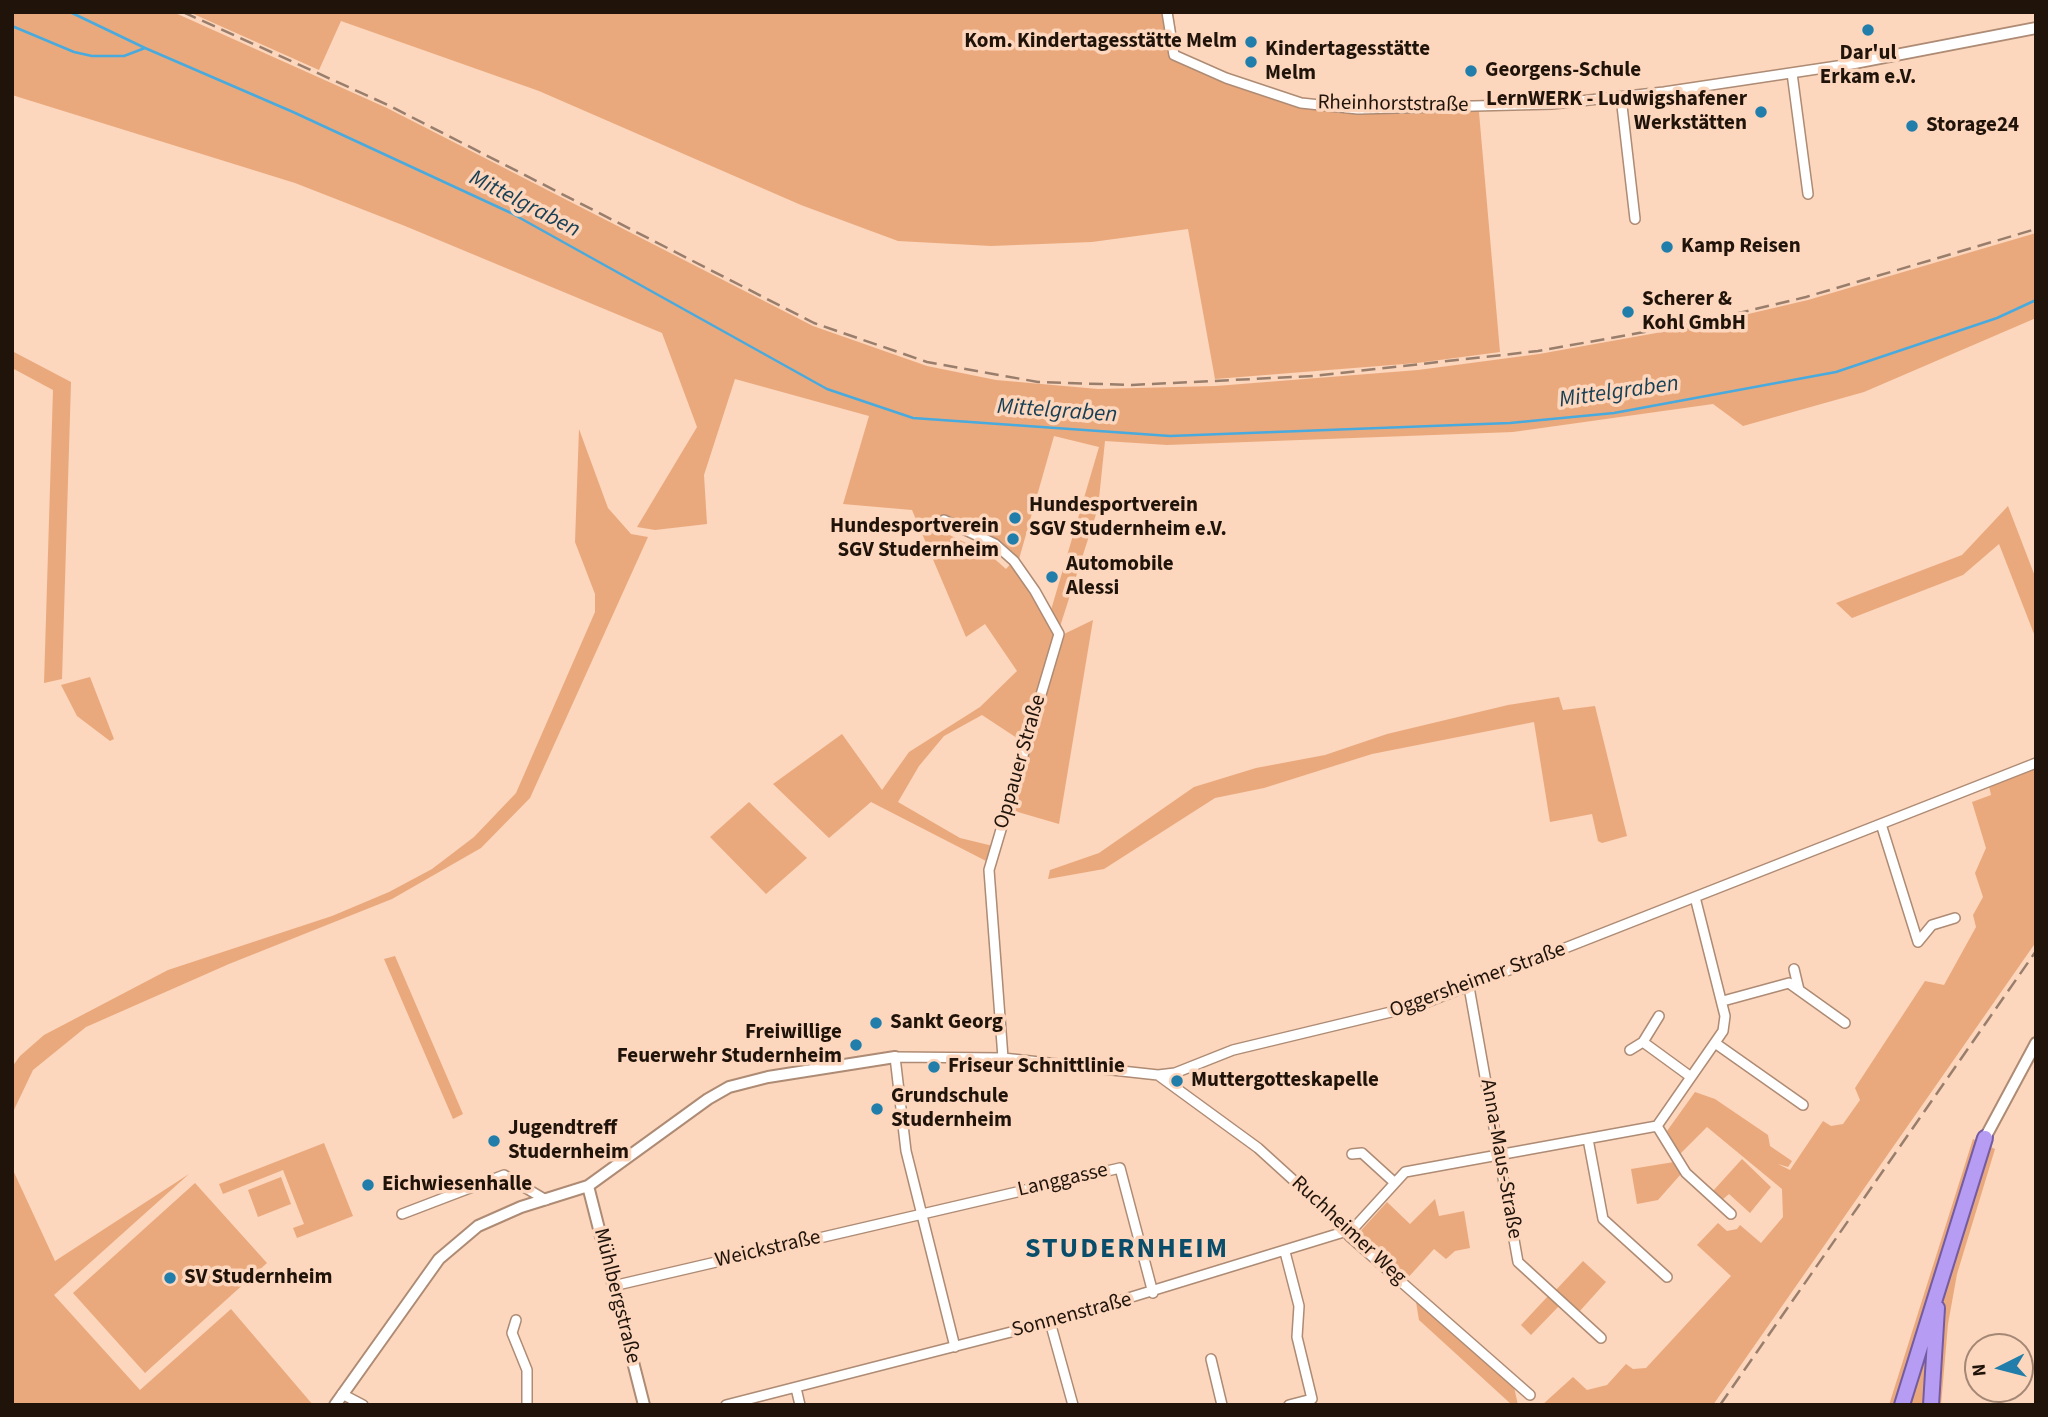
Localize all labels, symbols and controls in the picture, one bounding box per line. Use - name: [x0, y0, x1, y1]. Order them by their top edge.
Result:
- marker: Dar'ul Erkam e.V.: [1860, 22, 1876, 38]
- place label: Kom. Kindertagesstätte Melm: [964, 29, 1237, 55]
- marker: Kom. Kindertagesstätte Melm: [1243, 34, 1259, 50]
- place label: Kindertagesstätte Melm: [1265, 37, 1430, 87]
- place label: Dar'ul Erkam e.V.: [1820, 41, 1916, 91]
- marker: Kindertagesstätte Melm: [1243, 54, 1259, 70]
- place label: Georgens-Schule: [1485, 58, 1641, 84]
- marker: Georgens-Schule: [1463, 63, 1479, 79]
- place label: LernWERK - Ludwigshafener Werkstätten: [1486, 87, 1747, 137]
- street label: Rheinhorststraße: [1317, 91, 1469, 119]
- marker: LernWERK - Ludwigshafener Werkstätten: [1753, 104, 1769, 120]
- place label: Storage24: [1926, 113, 2019, 139]
- marker: Storage24: [1904, 118, 1920, 134]
- water label: Mittelgraben: [464, 165, 584, 245]
- place label: Kamp Reisen: [1681, 234, 1801, 260]
- marker: Kamp Reisen: [1659, 239, 1675, 255]
- place label: Scherer & Kohl GmbH: [1642, 287, 1746, 337]
- marker: Scherer & Kohl GmbH: [1620, 304, 1636, 320]
- water label: Mittelgraben: [1557, 371, 1681, 415]
- water label: Mittelgraben: [996, 394, 1118, 430]
- place label: Hundesportverein SGV Studernheim e.V.: [1029, 493, 1227, 543]
- marker: Hundesportverein SGV Studernheim e.V.: [1007, 510, 1023, 526]
- place label: Hundesportverein SGV Studernheim: [830, 514, 999, 564]
- marker: Hundesportverein SGV Studernheim: [1005, 531, 1021, 547]
- place label: Automobile Alessi: [1066, 552, 1174, 602]
- marker: Automobile Alessi: [1044, 569, 1060, 585]
- street label: Oppauer Straße: [990, 692, 1052, 832]
- street label: Oggersheimer Straße: [1387, 937, 1569, 1025]
- place label: Sankt Georg: [890, 1010, 1003, 1036]
- marker: Sankt Georg: [868, 1015, 884, 1031]
- place label: Freiwillige Feuerwehr Studernheim: [617, 1020, 842, 1070]
- marker: Freiwillige Feuerwehr Studernheim: [848, 1037, 864, 1053]
- place label: Friseur Schnittlinie: [948, 1054, 1125, 1080]
- marker: Friseur Schnittlinie: [926, 1059, 942, 1075]
- place label: Muttergotteskapelle: [1191, 1068, 1379, 1094]
- marker: Muttergotteskapelle: [1169, 1073, 1185, 1089]
- street label: Anna-Maus-Straße: [1474, 1077, 1526, 1241]
- place label: Grundschule Studernheim: [891, 1084, 1012, 1134]
- marker: Grundschule Studernheim: [869, 1101, 885, 1117]
- place label: Jugendtreff Studernheim: [508, 1116, 629, 1166]
- marker: Jugendtreff Studernheim: [486, 1133, 502, 1149]
- street label: Langgasse: [1015, 1158, 1111, 1204]
- street label: Ruchheimer Weg: [1285, 1171, 1411, 1291]
- place label: Eichwiesenhalle: [382, 1172, 532, 1198]
- marker: Eichwiesenhalle: [360, 1177, 376, 1193]
- street label: Mühlbergstraße: [587, 1226, 645, 1366]
- street label: Weickstraße: [713, 1226, 823, 1274]
- district label: STUDERNHEIM: [1026, 1234, 1228, 1268]
- place label: SV Studernheim: [184, 1265, 333, 1291]
- marker: SV Studernheim: [162, 1270, 178, 1286]
- street label: Sonnenstraße: [1009, 1288, 1135, 1344]
- north arrow: [1964, 1333, 2034, 1403]
- text: N: [1966, 1362, 1994, 1378]

